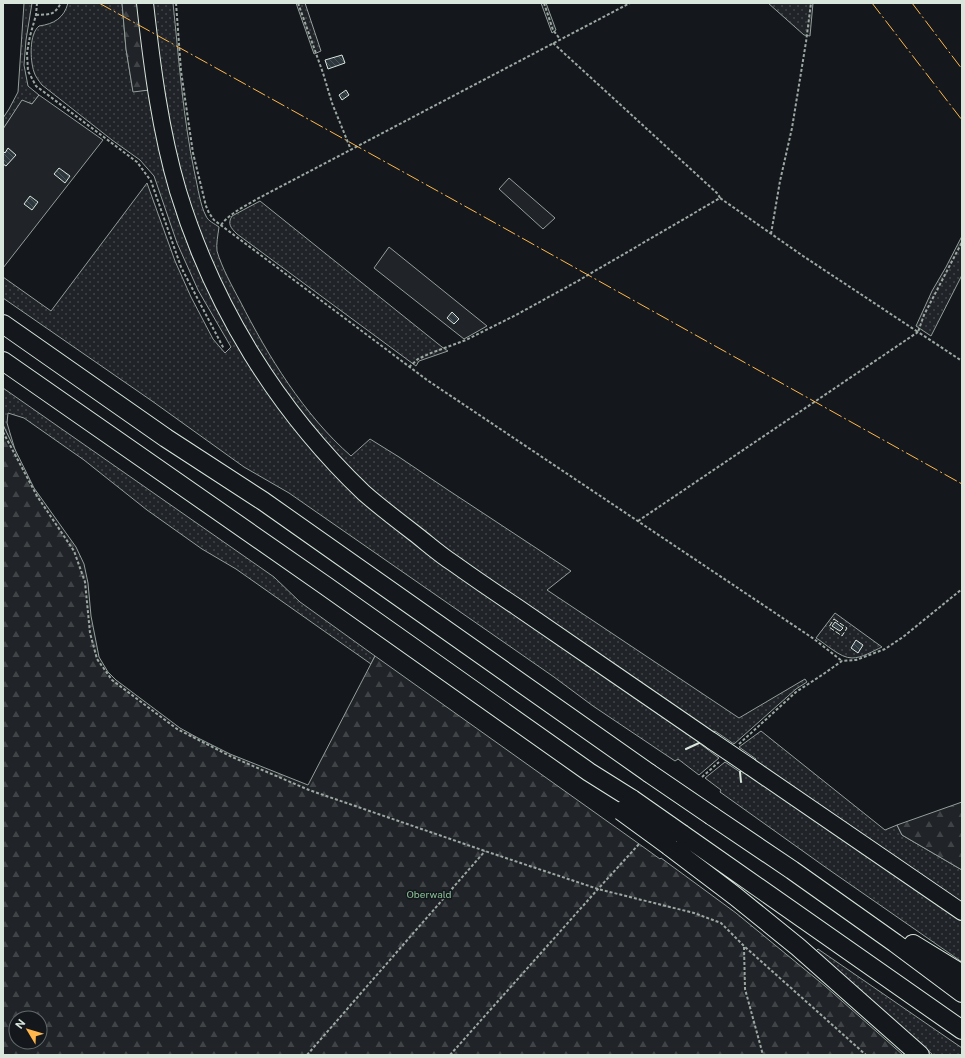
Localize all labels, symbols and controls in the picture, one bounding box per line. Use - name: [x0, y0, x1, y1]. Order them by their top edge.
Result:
- park label: Oberwald: [407, 888, 451, 900]
- north arrow: [8, 1010, 48, 1050]
- text: N: [13, 1017, 27, 1031]

